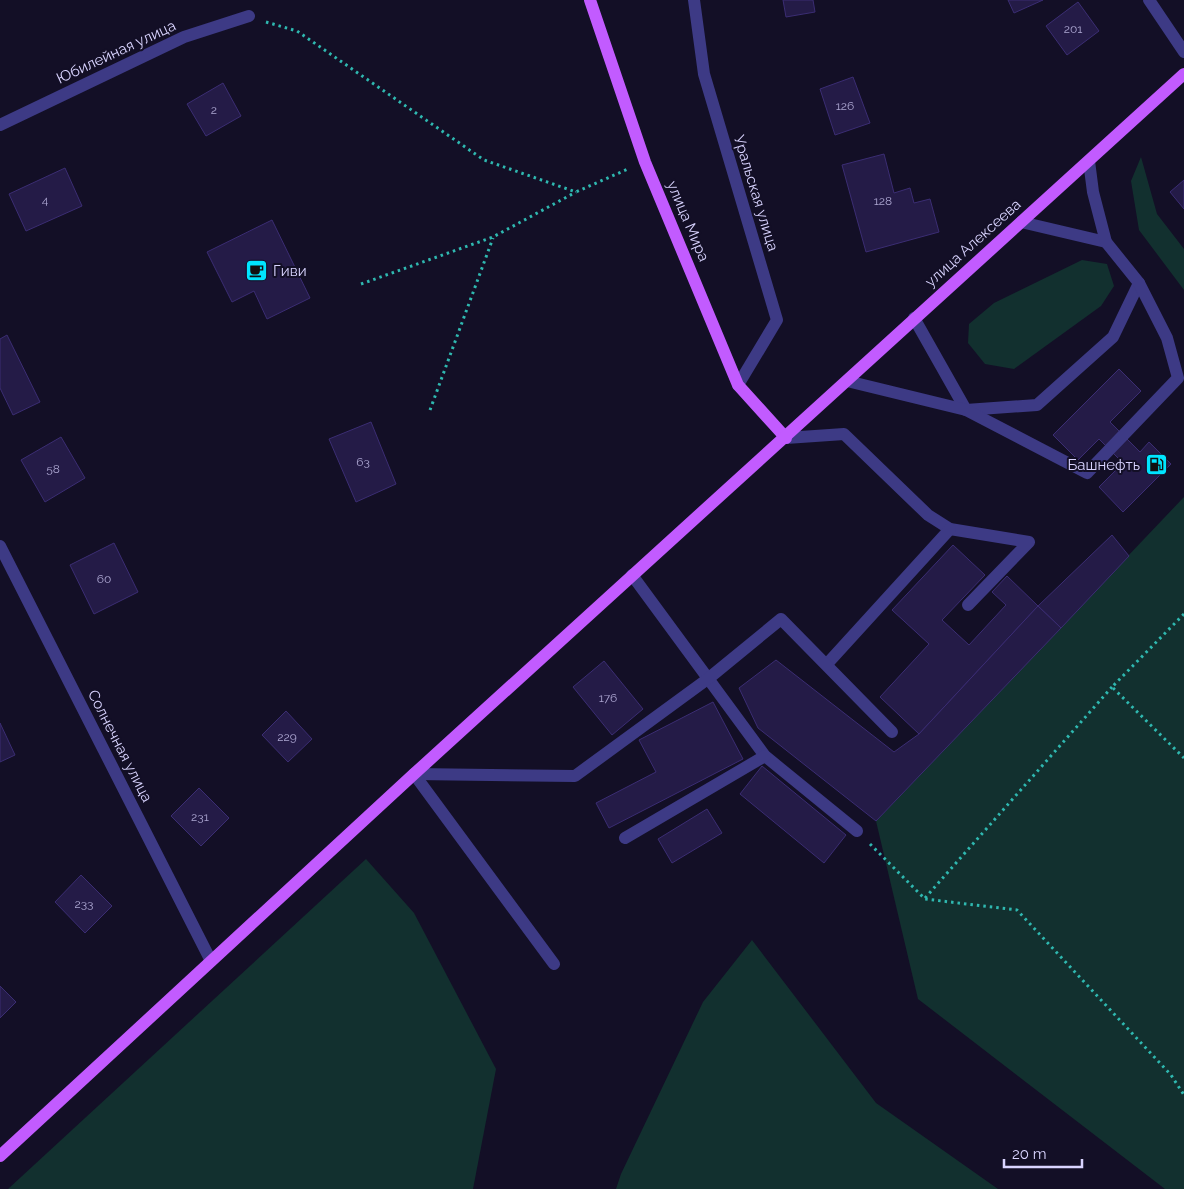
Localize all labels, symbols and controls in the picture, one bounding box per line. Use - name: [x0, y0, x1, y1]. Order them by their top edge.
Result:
- street label: Юбилейная улица: [53, 16, 179, 88]
- house number: 201: [1064, 22, 1082, 36]
- house number: 126: [836, 99, 854, 113]
- house number: 2: [211, 103, 217, 117]
- street label: Уральская улица: [730, 133, 782, 253]
- street label: улица Мира: [663, 178, 713, 264]
- house number: 4: [42, 193, 49, 207]
- house number: 128: [874, 194, 892, 208]
- street label: улица Алексеева: [921, 195, 1025, 291]
- cafe icon: Гиви: [245, 259, 269, 283]
- place label: Гиви: [273, 262, 307, 280]
- fuel station icon: Башнефть: [1144, 453, 1168, 477]
- house number: 63: [356, 455, 370, 469]
- place label: Башнефть: [1068, 456, 1140, 474]
- house number: 58: [46, 462, 60, 476]
- house number: 60: [97, 572, 111, 586]
- street label: Солнечная улица: [84, 687, 156, 805]
- house number: 176: [599, 691, 617, 705]
- house number: 229: [277, 730, 297, 744]
- house number: 231: [191, 810, 209, 824]
- house number: 233: [74, 897, 94, 911]
- scale bar: [1004, 1136, 1082, 1168]
- text: 20 m: [1012, 1145, 1047, 1163]

